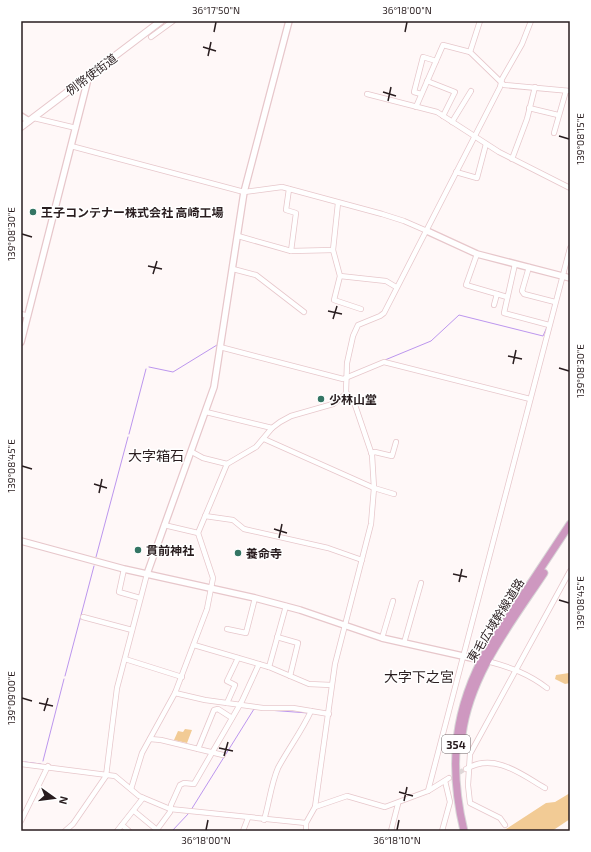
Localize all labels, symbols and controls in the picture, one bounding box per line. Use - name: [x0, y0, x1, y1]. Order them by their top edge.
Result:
- text: 36°17'50"N: [192, 4, 240, 16]
- text: 36°18'00"N: [382, 4, 432, 16]
- street label: 例幣使街道: [63, 50, 119, 98]
- text: 139°08'15"E: [574, 113, 586, 165]
- place label: 王子コンテナー株式会社 高崎工場: [41, 205, 224, 219]
- text: 139°08'30"E: [5, 207, 17, 261]
- marker: 王子コンテナー株式会社 高崎工場: [28, 207, 38, 217]
- text: 139°08'30"E: [574, 344, 586, 398]
- place label: 少林山堂: [329, 392, 377, 406]
- marker: 少林山堂: [316, 394, 326, 404]
- text: 139°08'45"E: [5, 439, 17, 493]
- district label: 大字箱石: [128, 447, 184, 464]
- place label: 貫前神社: [146, 543, 194, 557]
- marker: 貫前神社: [133, 545, 143, 555]
- place label: 養命寺: [246, 546, 282, 560]
- marker: 養命寺: [233, 548, 243, 558]
- street label: 東毛広域幹線道路: [464, 576, 526, 664]
- text: 139°08'45"E: [574, 576, 586, 630]
- district label: 大字下之宮: [384, 668, 454, 685]
- text: 139°09'00"E: [5, 671, 17, 725]
- road number: 354: [442, 735, 470, 753]
- north arrow: [34, 778, 74, 818]
- text: N: [57, 795, 71, 806]
- text: 36°18'00"N: [181, 834, 231, 846]
- text: 36°18'10"N: [373, 834, 421, 846]

